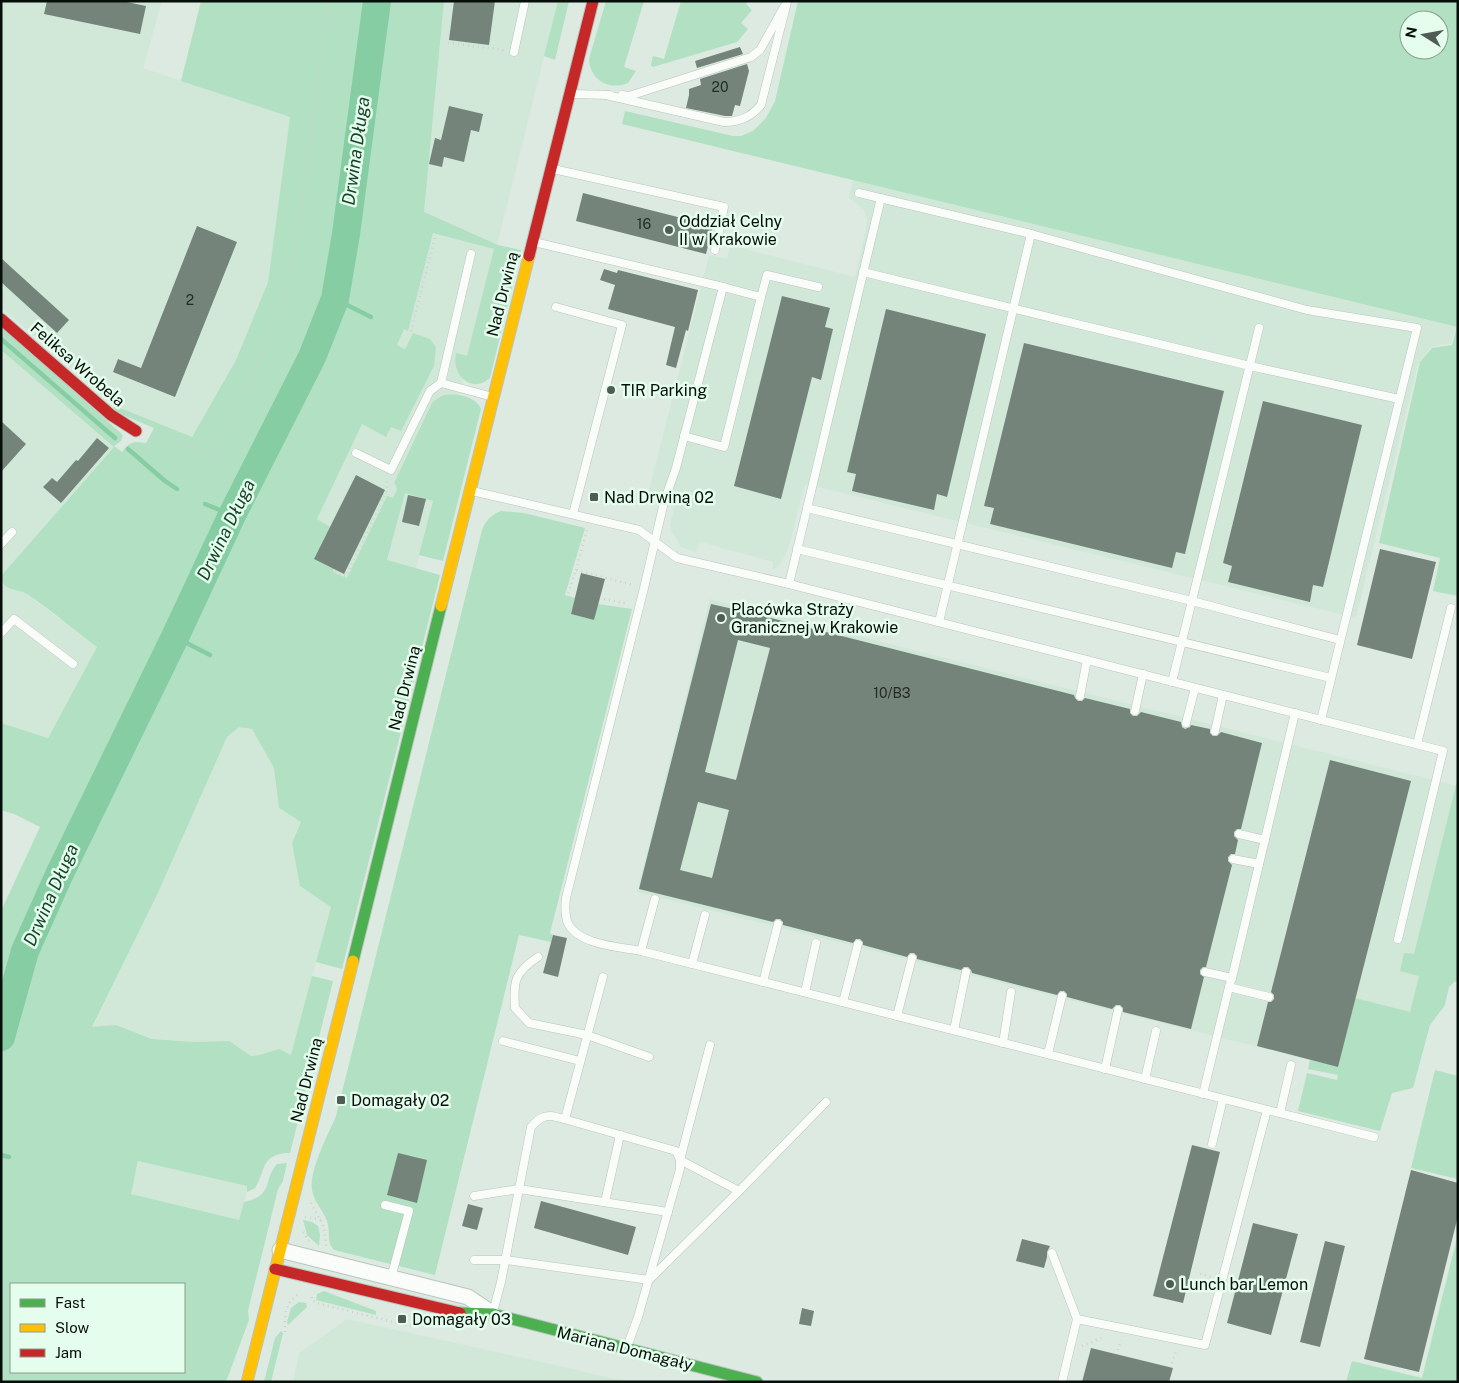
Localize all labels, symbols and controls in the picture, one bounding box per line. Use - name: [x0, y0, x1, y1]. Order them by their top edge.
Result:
- north arrow: [1399, 10, 1449, 60]
- text: N: [1402, 26, 1420, 39]
- house number: 20: [712, 79, 728, 95]
- water label: Drwina Długa: [337, 95, 374, 207]
- place label: Oddział Celny II w Krakowie: [679, 212, 783, 249]
- house number: 16: [637, 216, 651, 232]
- marker: Oddział Celny II w Krakowie: [663, 224, 675, 236]
- street label: Nad Drwiną: [483, 250, 522, 338]
- house number: 2: [186, 292, 194, 308]
- street label: Feliksa Wrobela: [27, 318, 129, 411]
- place label: TIR Parking: [621, 381, 707, 400]
- marker: TIR Parking: [605, 384, 617, 396]
- water label: Drwina Długa: [192, 476, 259, 584]
- place label: Nad Drwiną 02: [604, 488, 714, 507]
- marker: Nad Drwiną 02: [588, 491, 600, 503]
- place label: Placówka Straży Granicznej w Krakowie: [731, 600, 898, 637]
- marker: Placówka Straży Granicznej w Krakowie: [715, 612, 727, 624]
- street label: Nad Drwiną: [385, 644, 424, 732]
- house number: 10/B3: [873, 685, 911, 701]
- water label: Drwina Długa: [19, 841, 82, 949]
- street label: Nad Drwiną: [287, 1036, 326, 1124]
- place label: Domagały 02: [351, 1091, 449, 1110]
- marker: Domagały 02: [335, 1094, 347, 1106]
- place label: Lunch bar Lemon: [1180, 1275, 1308, 1294]
- marker: Lunch bar Lemon: [1164, 1278, 1176, 1290]
- legend: [10, 1283, 185, 1373]
- text: Fast: [55, 1294, 85, 1311]
- place label: Domagały 03: [412, 1310, 511, 1329]
- marker: Domagały 03: [396, 1313, 408, 1325]
- text: Slow: [55, 1319, 90, 1336]
- street label: Mariana Domagały: [555, 1322, 695, 1375]
- text: Jam: [55, 1344, 82, 1361]

